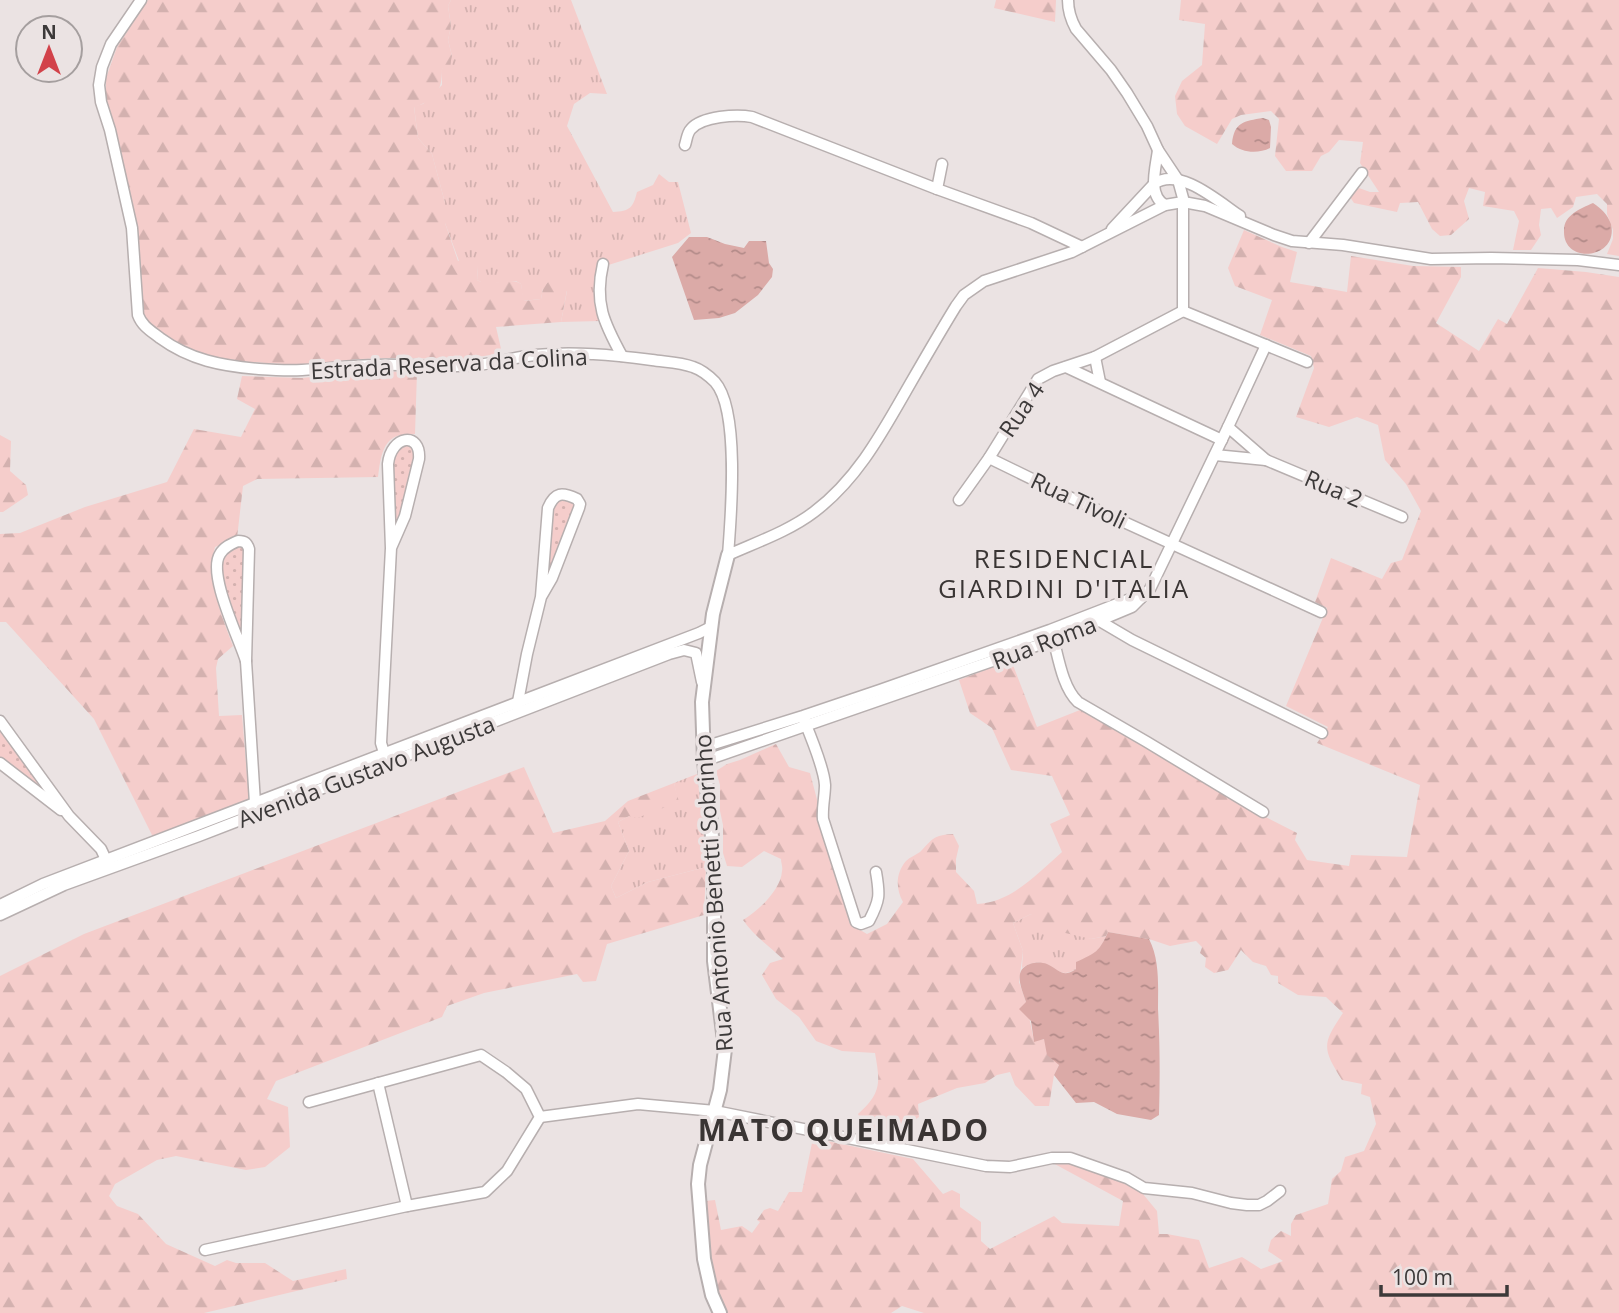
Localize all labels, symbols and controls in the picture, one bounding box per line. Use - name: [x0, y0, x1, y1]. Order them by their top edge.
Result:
- north arrow: [14, 14, 84, 84]
- text: N: [41, 19, 57, 45]
- street label: Estrada Reserva da Colina: [310, 340, 588, 386]
- street label: Rua 4: [991, 375, 1051, 443]
- street label: Rua 2: [1300, 462, 1368, 514]
- street label: Rua Tivoli: [1026, 464, 1132, 536]
- district label: RESIDENCIAL GIARDINI D'ITALIA: [938, 540, 1190, 606]
- street label: Rua Roma: [987, 608, 1101, 676]
- street label: Avenida Gustavo Augusta: [233, 707, 499, 835]
- street label: Rua Antonio Benetti Sobrinho: [686, 733, 740, 1053]
- district label: MATO QUEIMADO: [698, 1109, 990, 1150]
- scale bar: [1381, 1254, 1507, 1298]
- text: 100 m: [1392, 1263, 1453, 1291]

